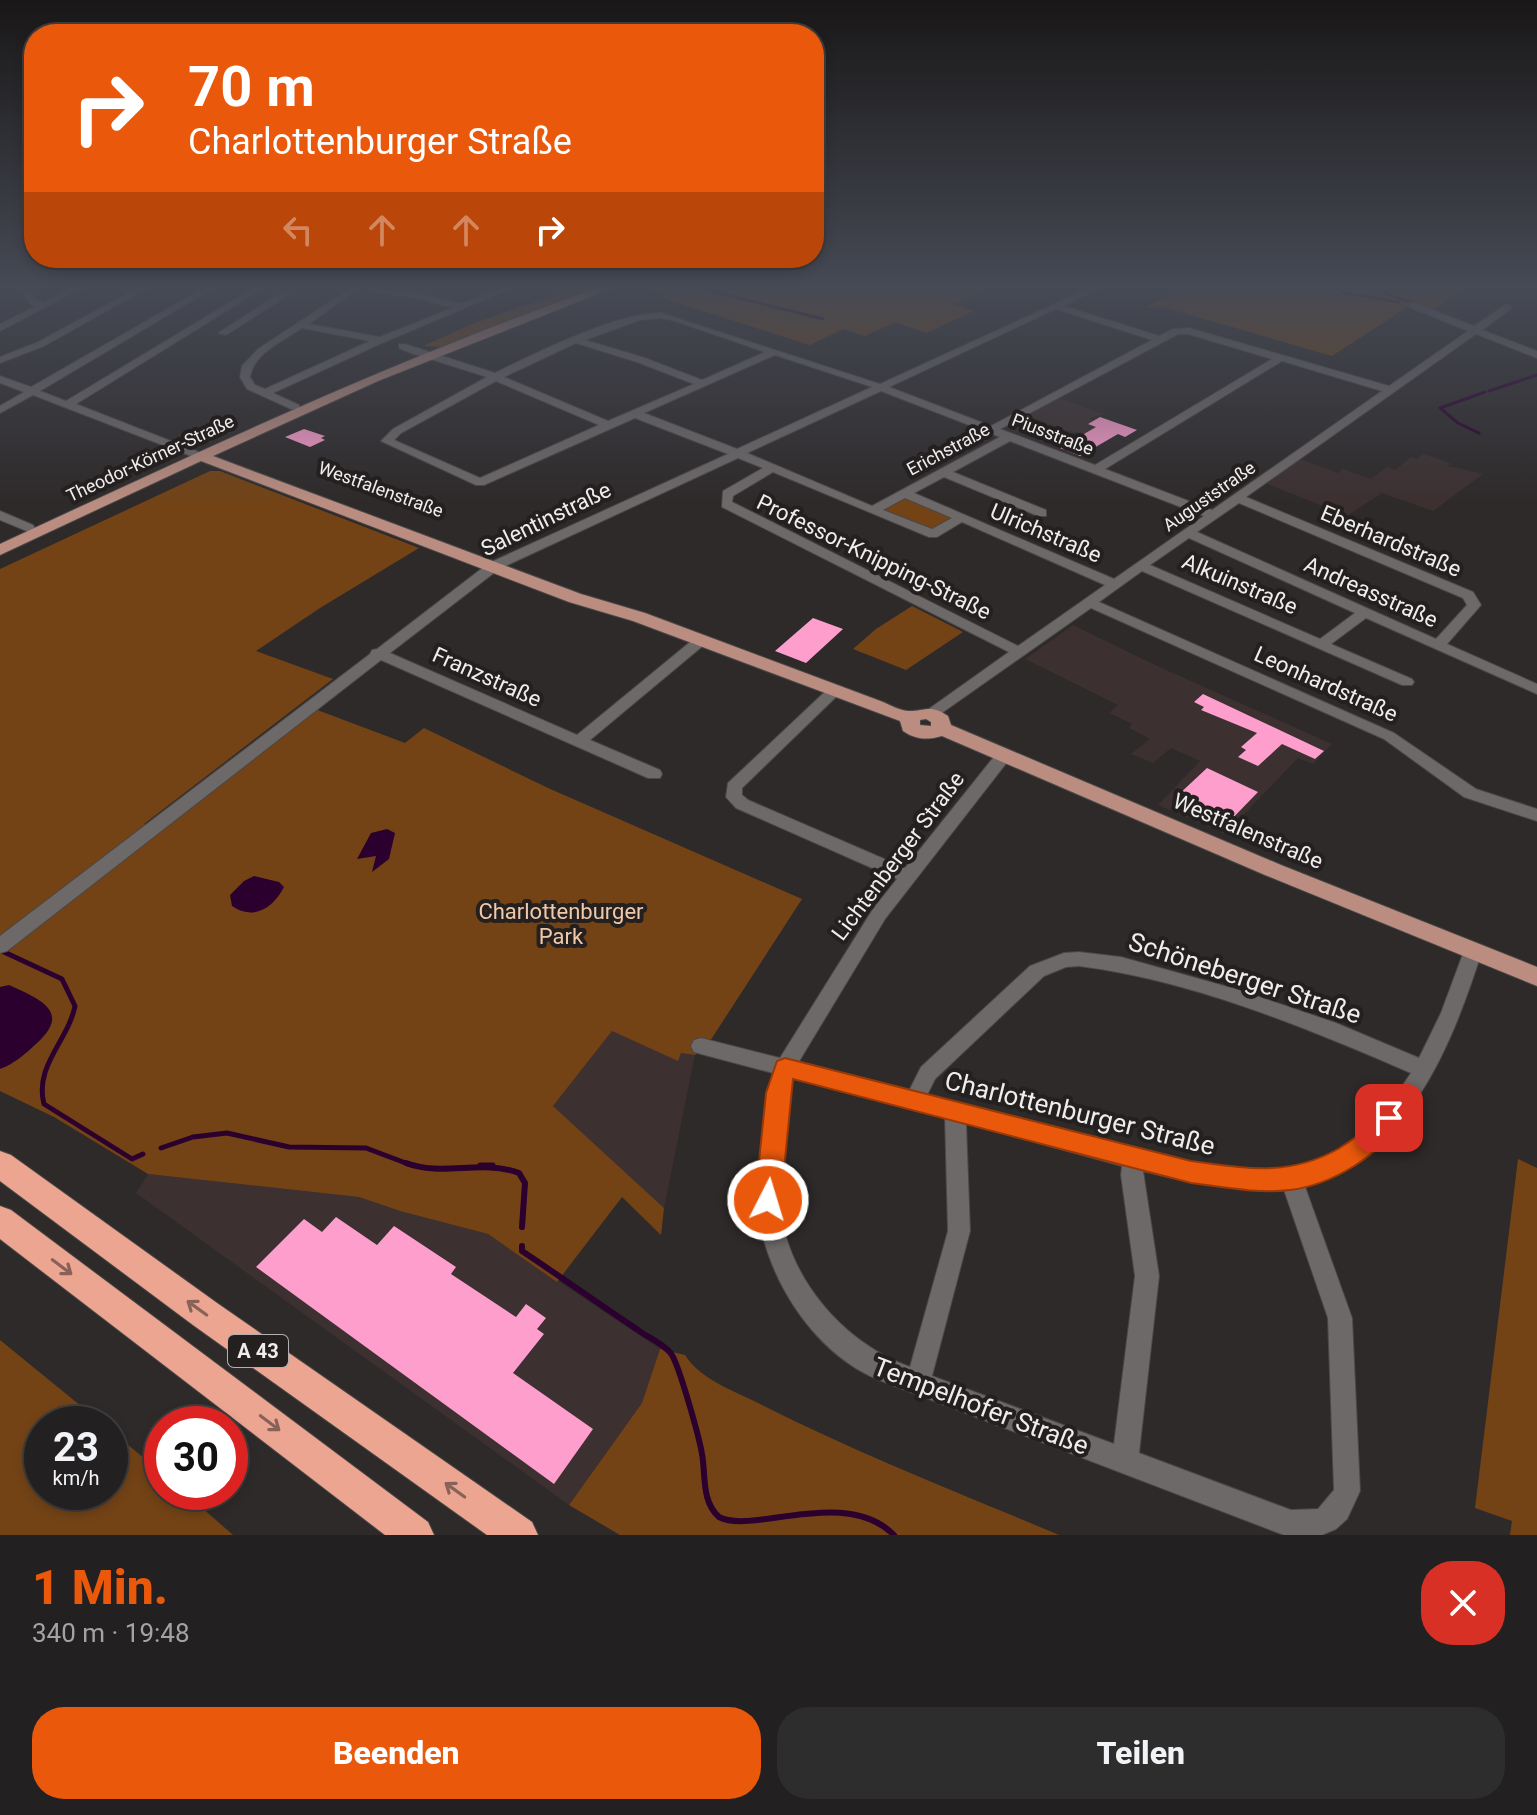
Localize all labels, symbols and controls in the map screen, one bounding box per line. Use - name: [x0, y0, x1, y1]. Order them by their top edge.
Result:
- text: 70 m: [188, 54, 315, 120]
- icon: right: [56, 56, 160, 160]
- text: Charlottenburger Straße: [188, 121, 572, 163]
- icon: left: [276, 208, 320, 252]
- icon: ahead: [360, 208, 404, 252]
- icon: ahead: [444, 208, 488, 252]
- icon: right: [528, 208, 572, 252]
- street label: Piusstraße: [1009, 409, 1097, 459]
- street label: Theodor-Körner-Straße: [63, 410, 237, 506]
- street label: Erichstraße: [903, 418, 993, 480]
- street label: Auguststraße: [1159, 456, 1259, 536]
- street label: Westfalenstraße: [316, 457, 446, 521]
- street label: Salentinstraße: [477, 477, 615, 561]
- street label: Professor-Knipping-Straße: [753, 489, 995, 625]
- street label: Ulrichstraße: [987, 498, 1105, 568]
- street label: Eberhardstraße: [1317, 500, 1465, 582]
- street label: Alkuinstraße: [1179, 549, 1301, 619]
- street label: Andreasstraße: [1300, 551, 1442, 633]
- street label: Leonhardstraße: [1250, 641, 1402, 727]
- street label: Franzstraße: [429, 642, 545, 712]
- street label: Lichtenberger Straße: [827, 767, 969, 945]
- street label: Westfalenstraße: [1169, 788, 1327, 874]
- park label: Charlottenburger Park: [478, 899, 644, 949]
- street label: Schöneberger Straße: [1125, 926, 1365, 1030]
- street label: Charlottenburger Straße: [942, 1065, 1218, 1161]
- pin: [1355, 1084, 1423, 1152]
- icon: arrive: [1367, 1096, 1411, 1140]
- position arrow: [726, 1158, 810, 1242]
- one-way arrow: [51, 1259, 72, 1276]
- one-way arrow: [186, 1299, 208, 1316]
- road number: A 43: [228, 1335, 288, 1367]
- street label: Tempelhofer Straße: [869, 1351, 1093, 1461]
- speed limit sign: 30: [144, 1406, 248, 1510]
- one-way arrow: [259, 1415, 280, 1432]
- text: 23: [53, 1424, 99, 1471]
- text: km/h: [53, 1466, 99, 1490]
- one-way arrow: [445, 1482, 466, 1499]
- text: 1 Min.: [32, 1559, 168, 1616]
- button: close: [1421, 1561, 1505, 1645]
- text: 340 m · 19:48: [32, 1618, 190, 1648]
- button: Beenden: [32, 1707, 761, 1799]
- button: Teilen: [777, 1707, 1505, 1799]

